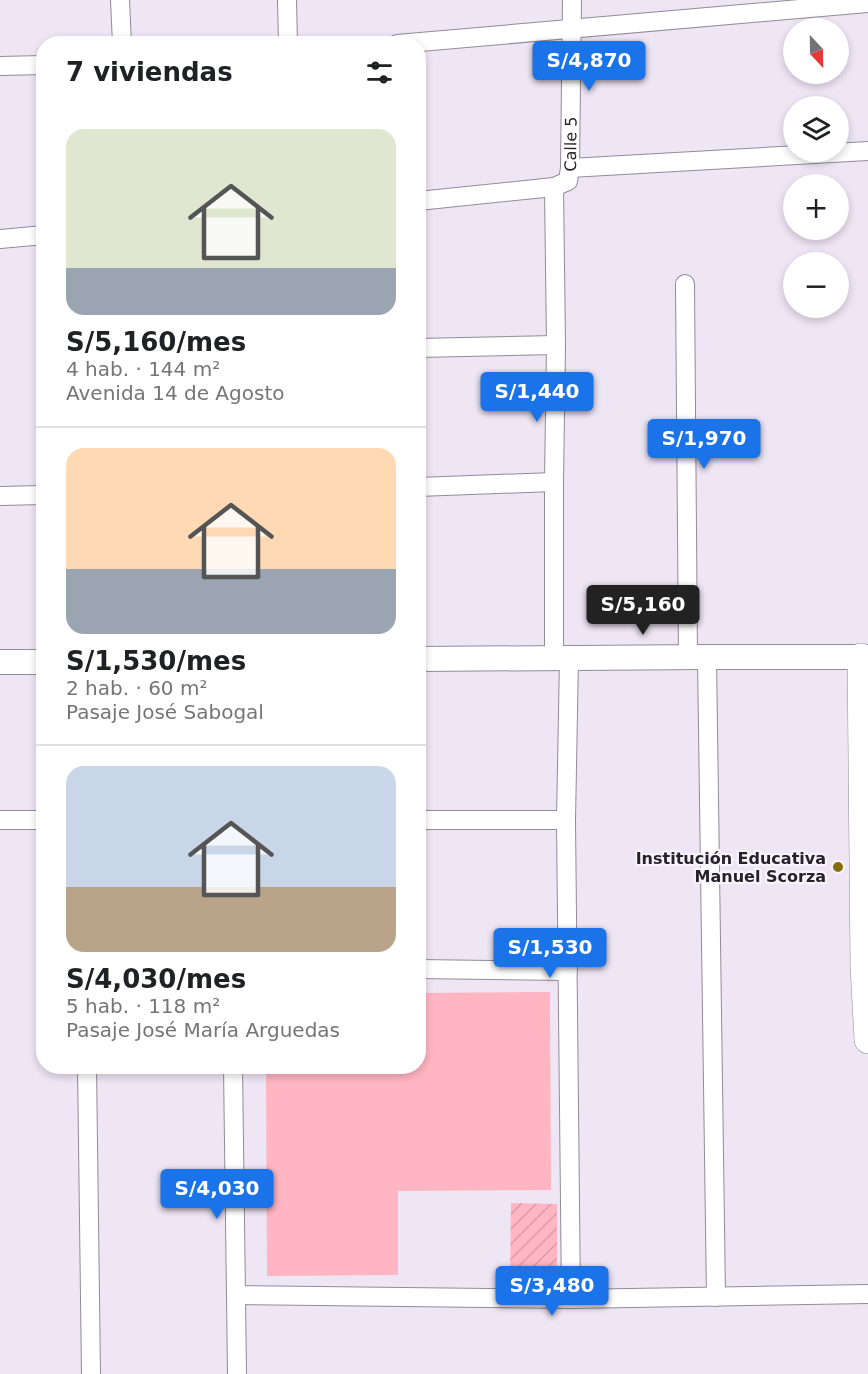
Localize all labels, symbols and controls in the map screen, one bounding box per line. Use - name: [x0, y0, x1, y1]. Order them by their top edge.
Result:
- north arrow: [783, 18, 849, 84]
- map controls: [783, 18, 849, 318]
- pin: S/4,870: [534, 41, 644, 92]
- text: S/4,870: [547, 48, 631, 72]
- icon: filters: [363, 56, 396, 89]
- text: 7 viviendas: [66, 57, 233, 87]
- button: layers: [783, 96, 849, 162]
- street label: Calle 5: [561, 116, 581, 172]
- icon: home: [177, 168, 285, 276]
- button: +: [783, 174, 849, 240]
- button: −: [783, 252, 849, 318]
- text: S/5,160/mes: [66, 327, 246, 357]
- text: 4 hab. · 144 m²: [66, 357, 220, 381]
- pin: S/1,440: [482, 372, 592, 423]
- text: S/1,440: [495, 379, 579, 403]
- text: Avenida 14 de Agosto: [66, 381, 284, 405]
- pin: S/1,970: [649, 419, 759, 470]
- text: S/1,970: [662, 426, 746, 450]
- icon: home: [177, 487, 285, 595]
- pin: S/5,160: [588, 585, 698, 636]
- text: S/5,160: [601, 592, 685, 616]
- text: S/1,530/mes: [66, 646, 246, 676]
- text: 2 hab. · 60 m²: [66, 676, 207, 700]
- text: Pasaje José Sabogal: [66, 700, 264, 724]
- icon: home: [177, 805, 285, 913]
- place label: Institución Educativa Manuel Scorza: [636, 849, 826, 886]
- marker: Institución Educativa Manuel Scorza: [831, 860, 845, 874]
- pin: S/1,530: [495, 928, 605, 979]
- text: S/1,530: [508, 935, 592, 959]
- text: S/4,030/mes: [66, 964, 246, 994]
- text: 5 hab. · 118 m²: [66, 994, 220, 1018]
- text: Pasaje José María Arguedas: [66, 1018, 340, 1042]
- pin: S/4,030: [162, 1169, 272, 1220]
- text: S/4,030: [175, 1176, 259, 1200]
- pin: S/3,480: [497, 1266, 607, 1317]
- text: S/3,480: [510, 1273, 594, 1297]

